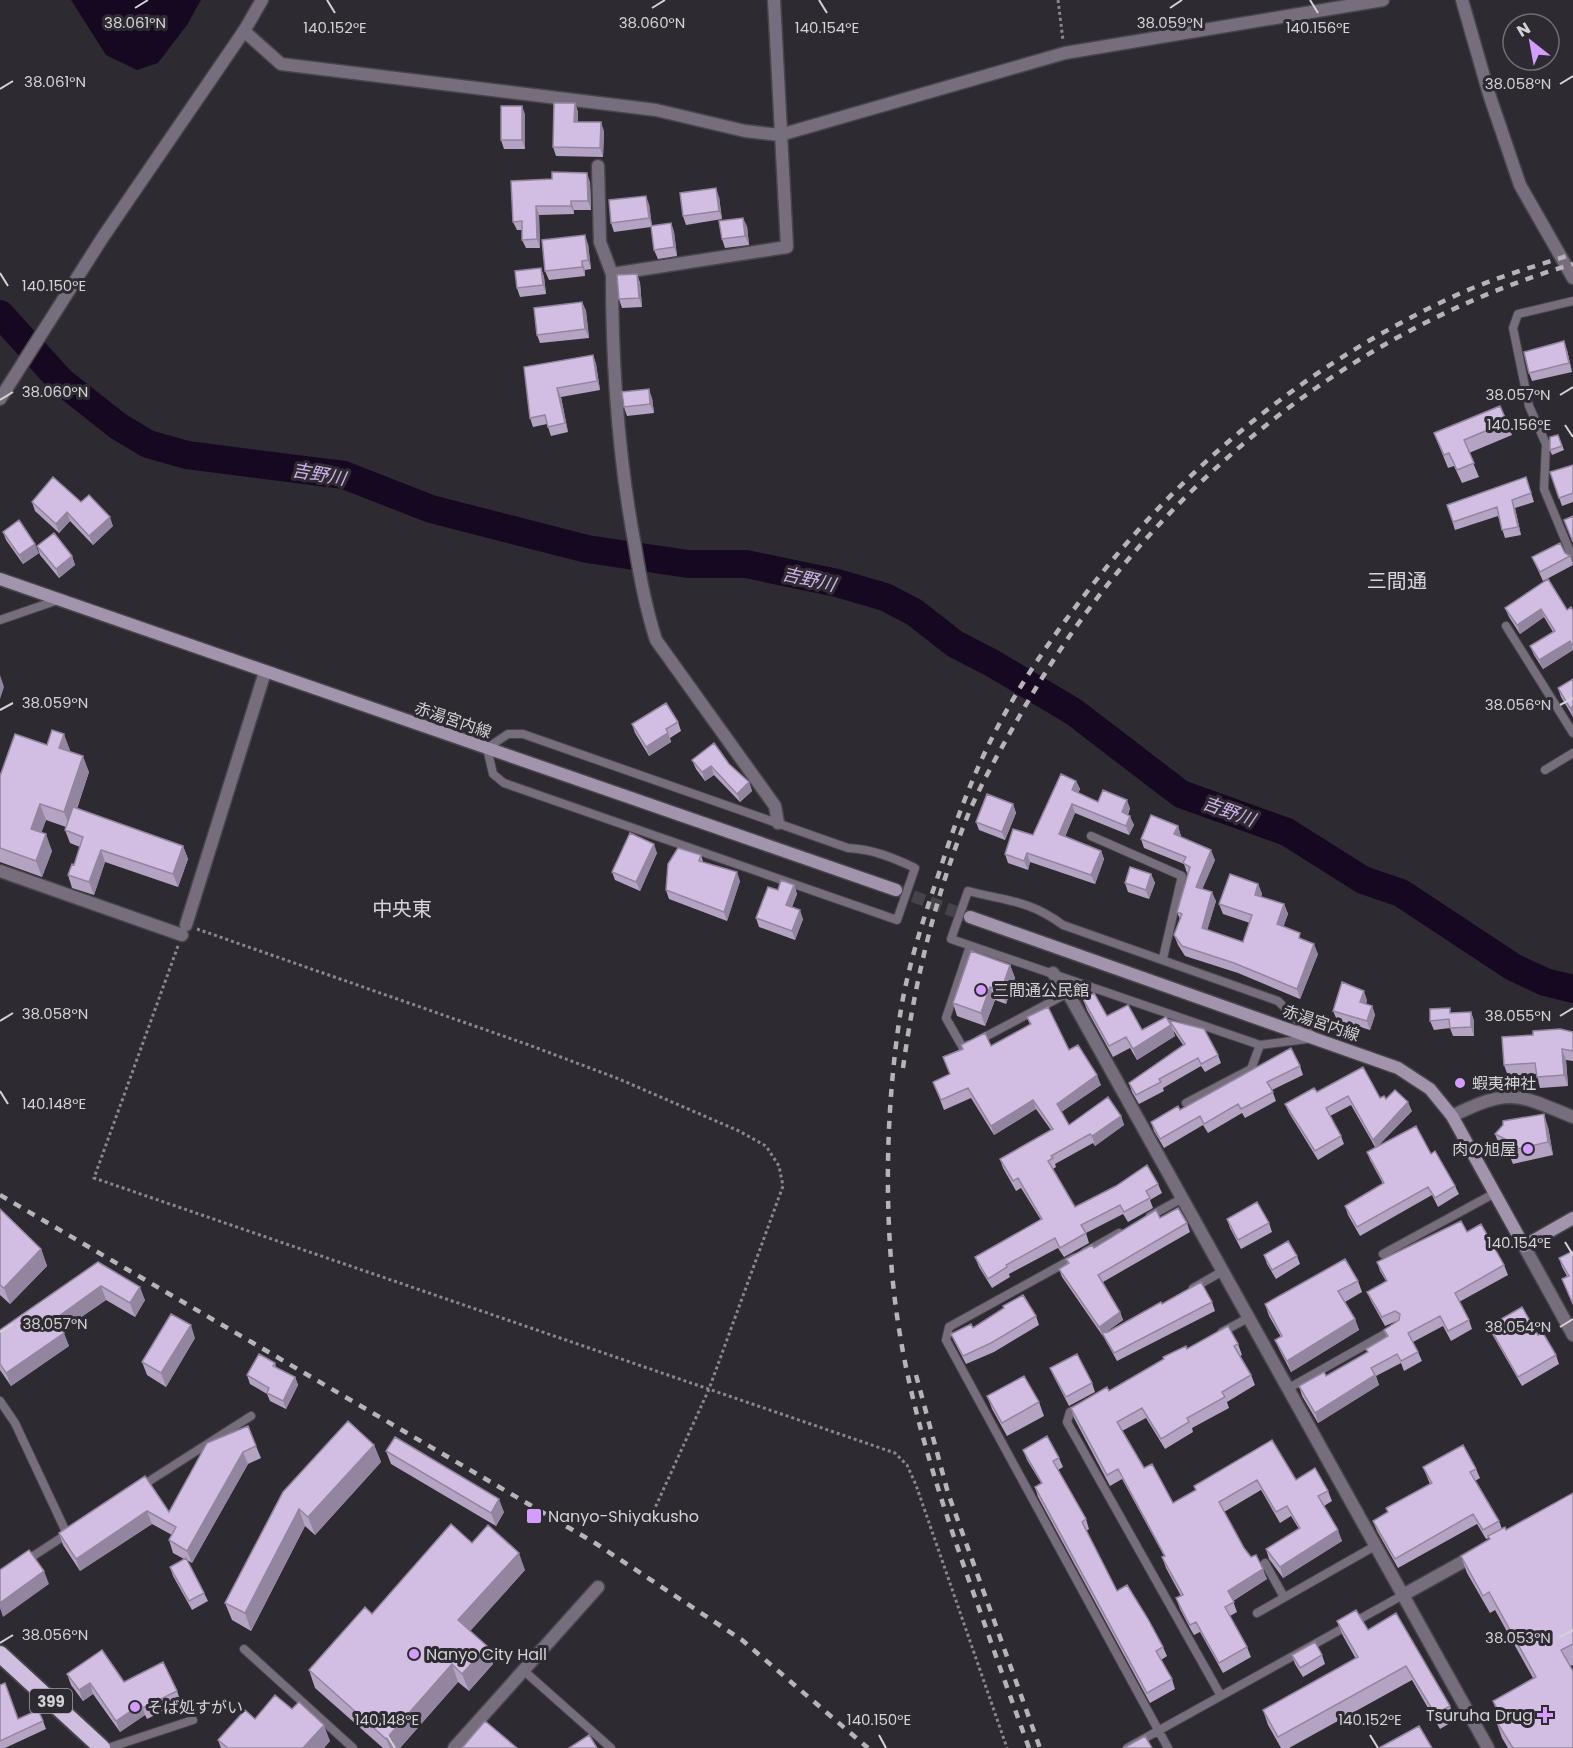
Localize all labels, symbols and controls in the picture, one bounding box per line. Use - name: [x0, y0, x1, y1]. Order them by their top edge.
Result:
- text: 38.061°N: [104, 12, 166, 33]
- text: 38.060°N: [619, 12, 685, 33]
- text: 38.059°N: [1137, 12, 1203, 33]
- north arrow: [1501, 12, 1561, 72]
- text: 140.152°E: [303, 17, 367, 38]
- text: 140.154°E: [795, 17, 859, 38]
- text: 140.156°E: [1286, 17, 1350, 38]
- text: N: [1512, 17, 1535, 43]
- text: 38.061°N: [24, 71, 86, 92]
- text: 38.058°N: [1485, 73, 1551, 94]
- text: 140.150°E: [22, 275, 86, 296]
- text: 38.060°N: [22, 381, 88, 402]
- text: 38.057°N: [1485, 384, 1551, 405]
- text: 140.156°E: [1487, 414, 1551, 435]
- water label: 吉野川: [290, 457, 350, 491]
- water label: 吉野川: [780, 561, 840, 598]
- district label: 三間通: [1367, 567, 1427, 595]
- text: 38.059°N: [22, 692, 88, 713]
- text: 38.056°N: [1485, 694, 1551, 715]
- street label: 赤湯宮内線: [411, 696, 495, 744]
- water label: 吉野川: [1199, 790, 1261, 833]
- district label: 中央東: [372, 895, 432, 923]
- place label: 三間通公民館: [993, 979, 1089, 1002]
- marker: 三間通公民館: [974, 983, 988, 997]
- street label: 赤湯宮内線: [1279, 999, 1363, 1047]
- text: 38.058°N: [22, 1003, 88, 1024]
- text: 38.055°N: [1485, 1005, 1551, 1026]
- place label: 蝦夷神社: [1472, 1072, 1536, 1095]
- marker: 蝦夷神社: [1453, 1076, 1467, 1090]
- text: 140.148°E: [22, 1093, 86, 1114]
- place label: 肉の旭屋: [1452, 1138, 1516, 1161]
- marker: 肉の旭屋: [1521, 1142, 1535, 1156]
- text: 140.154°E: [1487, 1232, 1551, 1253]
- text: 38.057°N: [22, 1313, 88, 1334]
- text: 38.054°N: [1485, 1316, 1551, 1337]
- place label: Nanyo-Shiyakusho: [548, 1505, 699, 1528]
- marker: Nanyo-Shiyakusho: [525, 1507, 543, 1525]
- text: 38.056°N: [22, 1624, 88, 1645]
- text: 38.053°N: [1485, 1627, 1551, 1648]
- place label: Nanyo City Hall: [426, 1643, 547, 1666]
- marker: Nanyo City Hall: [407, 1647, 421, 1661]
- road number: 399: [30, 1689, 72, 1713]
- place label: そば処すがい: [147, 1696, 243, 1719]
- marker: そば処すがい: [128, 1700, 142, 1714]
- place label: Tsuruha Drug: [1426, 1704, 1533, 1727]
- marker: Tsuruha Drug: [1538, 1708, 1552, 1722]
- text: 140.148°E: [355, 1709, 419, 1730]
- text: 140.150°E: [847, 1709, 911, 1730]
- text: 140.152°E: [1338, 1709, 1402, 1730]

